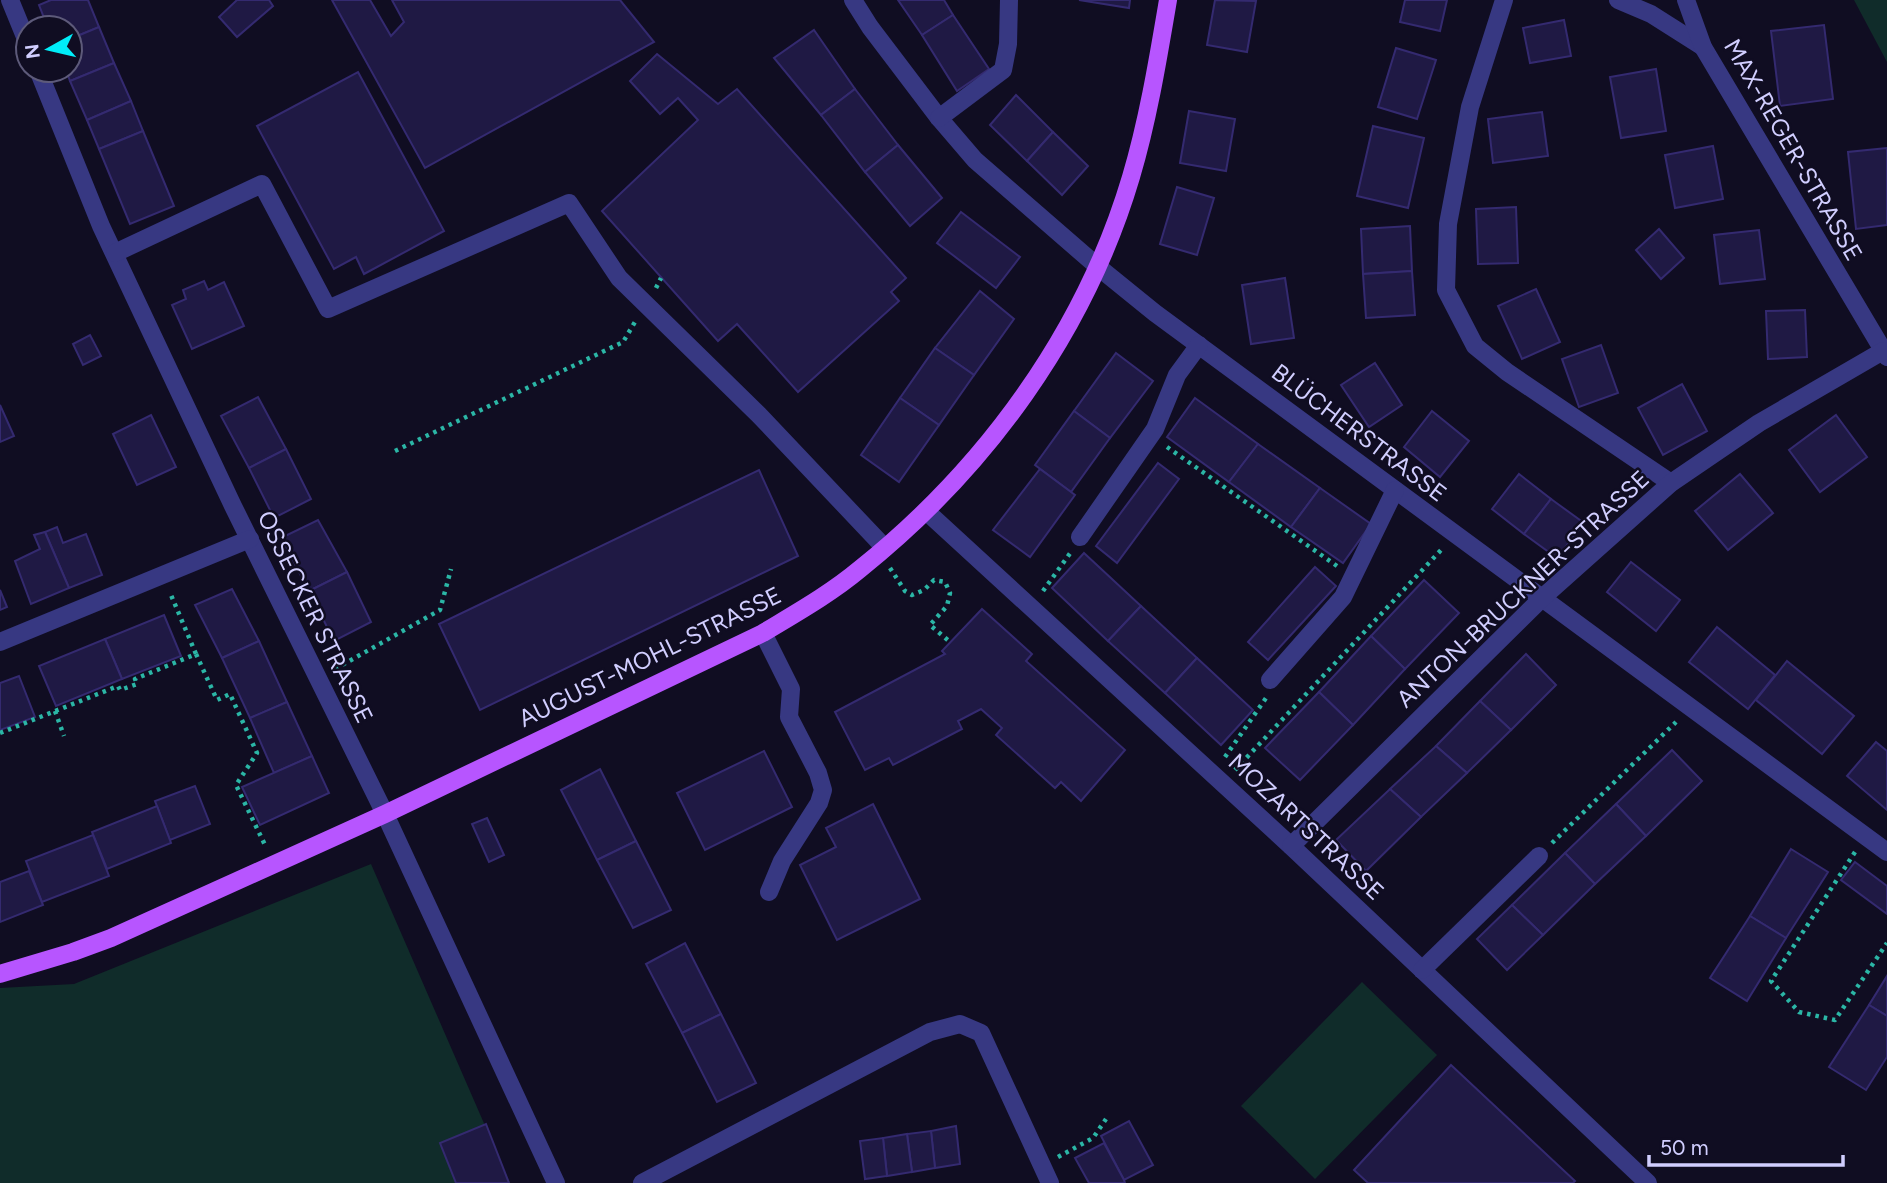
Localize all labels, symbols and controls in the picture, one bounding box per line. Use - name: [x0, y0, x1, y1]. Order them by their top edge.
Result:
- north arrow: [14, 14, 84, 84]
- street label: MAX-REGER-STRASSE: [1718, 34, 1869, 266]
- text: N: [20, 42, 45, 60]
- street label: BLÜCHERSTRASSE: [1266, 357, 1453, 508]
- street label: ANTON-BRUCKNER-STRASSE: [1390, 464, 1655, 713]
- street label: OSSECKER STRASSE: [251, 506, 379, 728]
- street label: AUGUST-MOHL-STRASSE: [514, 580, 786, 733]
- street label: MOZARTSTRASSE: [1223, 747, 1390, 906]
- scale bar: [1649, 1124, 1843, 1168]
- text: 50 m: [1660, 1135, 1709, 1160]

